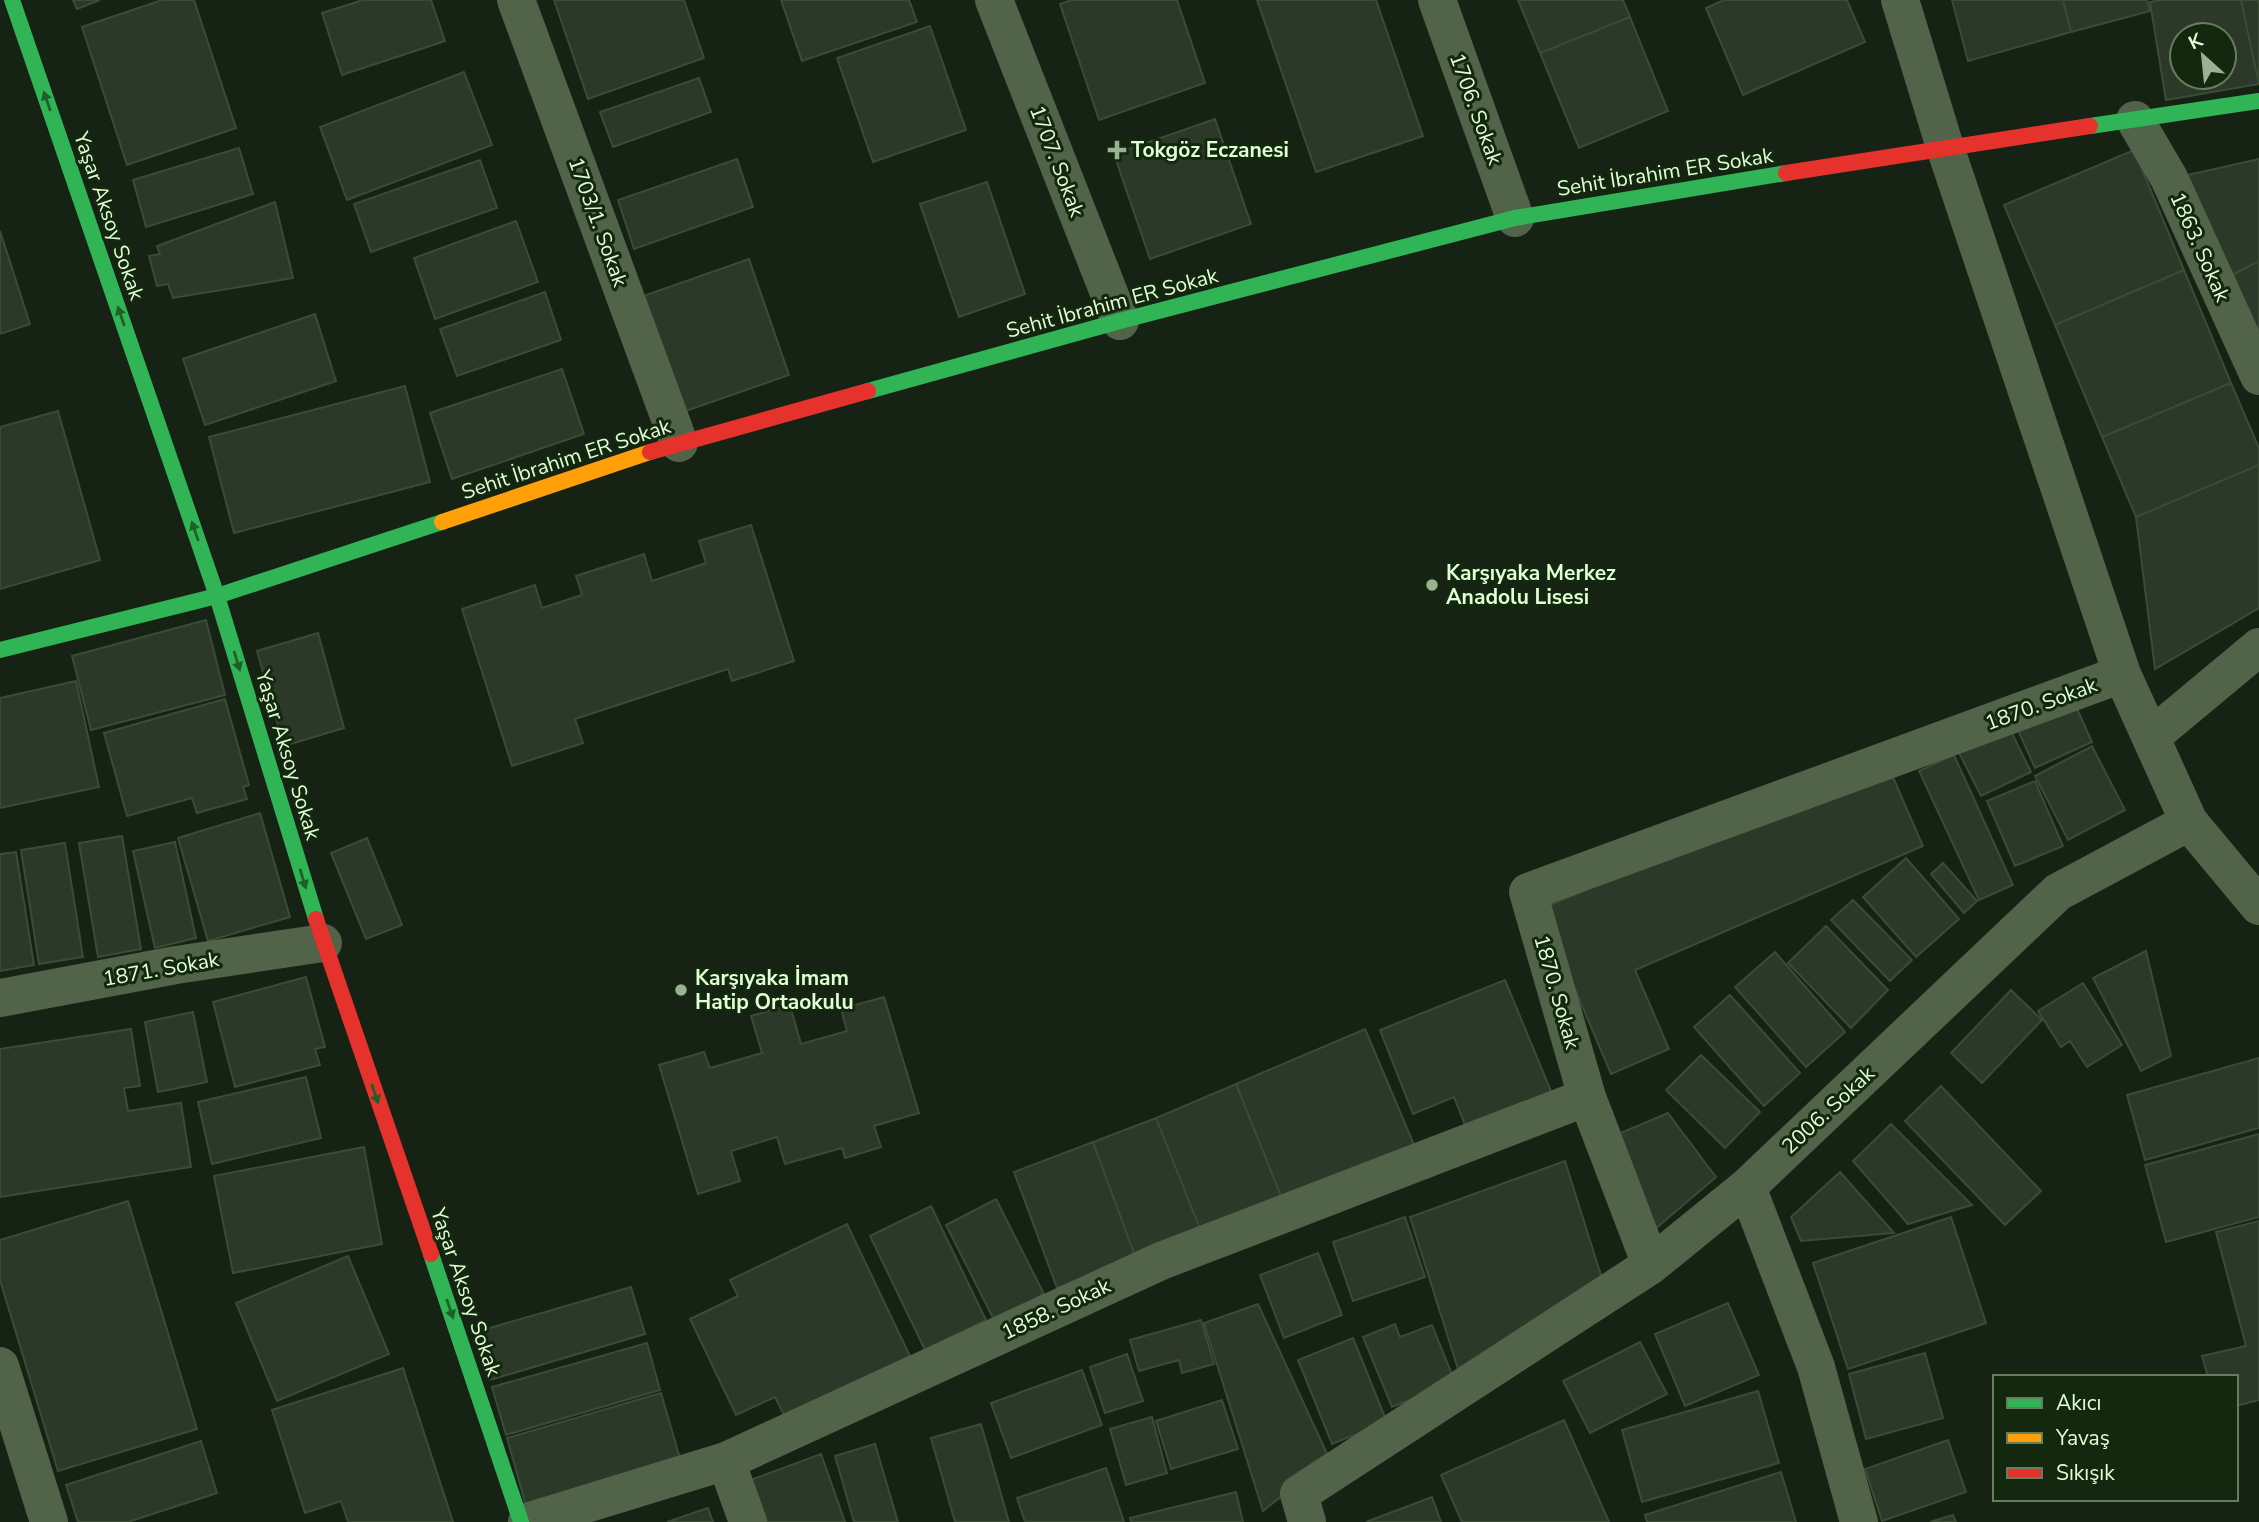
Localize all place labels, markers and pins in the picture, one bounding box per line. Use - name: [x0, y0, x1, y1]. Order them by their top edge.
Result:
- place label: Tokgöz Eczanesi: [1131, 136, 1289, 164]
- marker: Tokgöz Eczanesi: [1109, 142, 1125, 158]
- place label: Karşıyaka Merkez Anadolu Lisesi: [1446, 559, 1616, 611]
- marker: Karşıyaka Merkez Anadolu Lisesi: [1424, 577, 1440, 593]
- place label: Karşıyaka İmam Hatip Ortaokulu: [695, 964, 854, 1016]
- marker: Karşıyaka İmam Hatip Ortaokulu: [673, 982, 689, 998]

